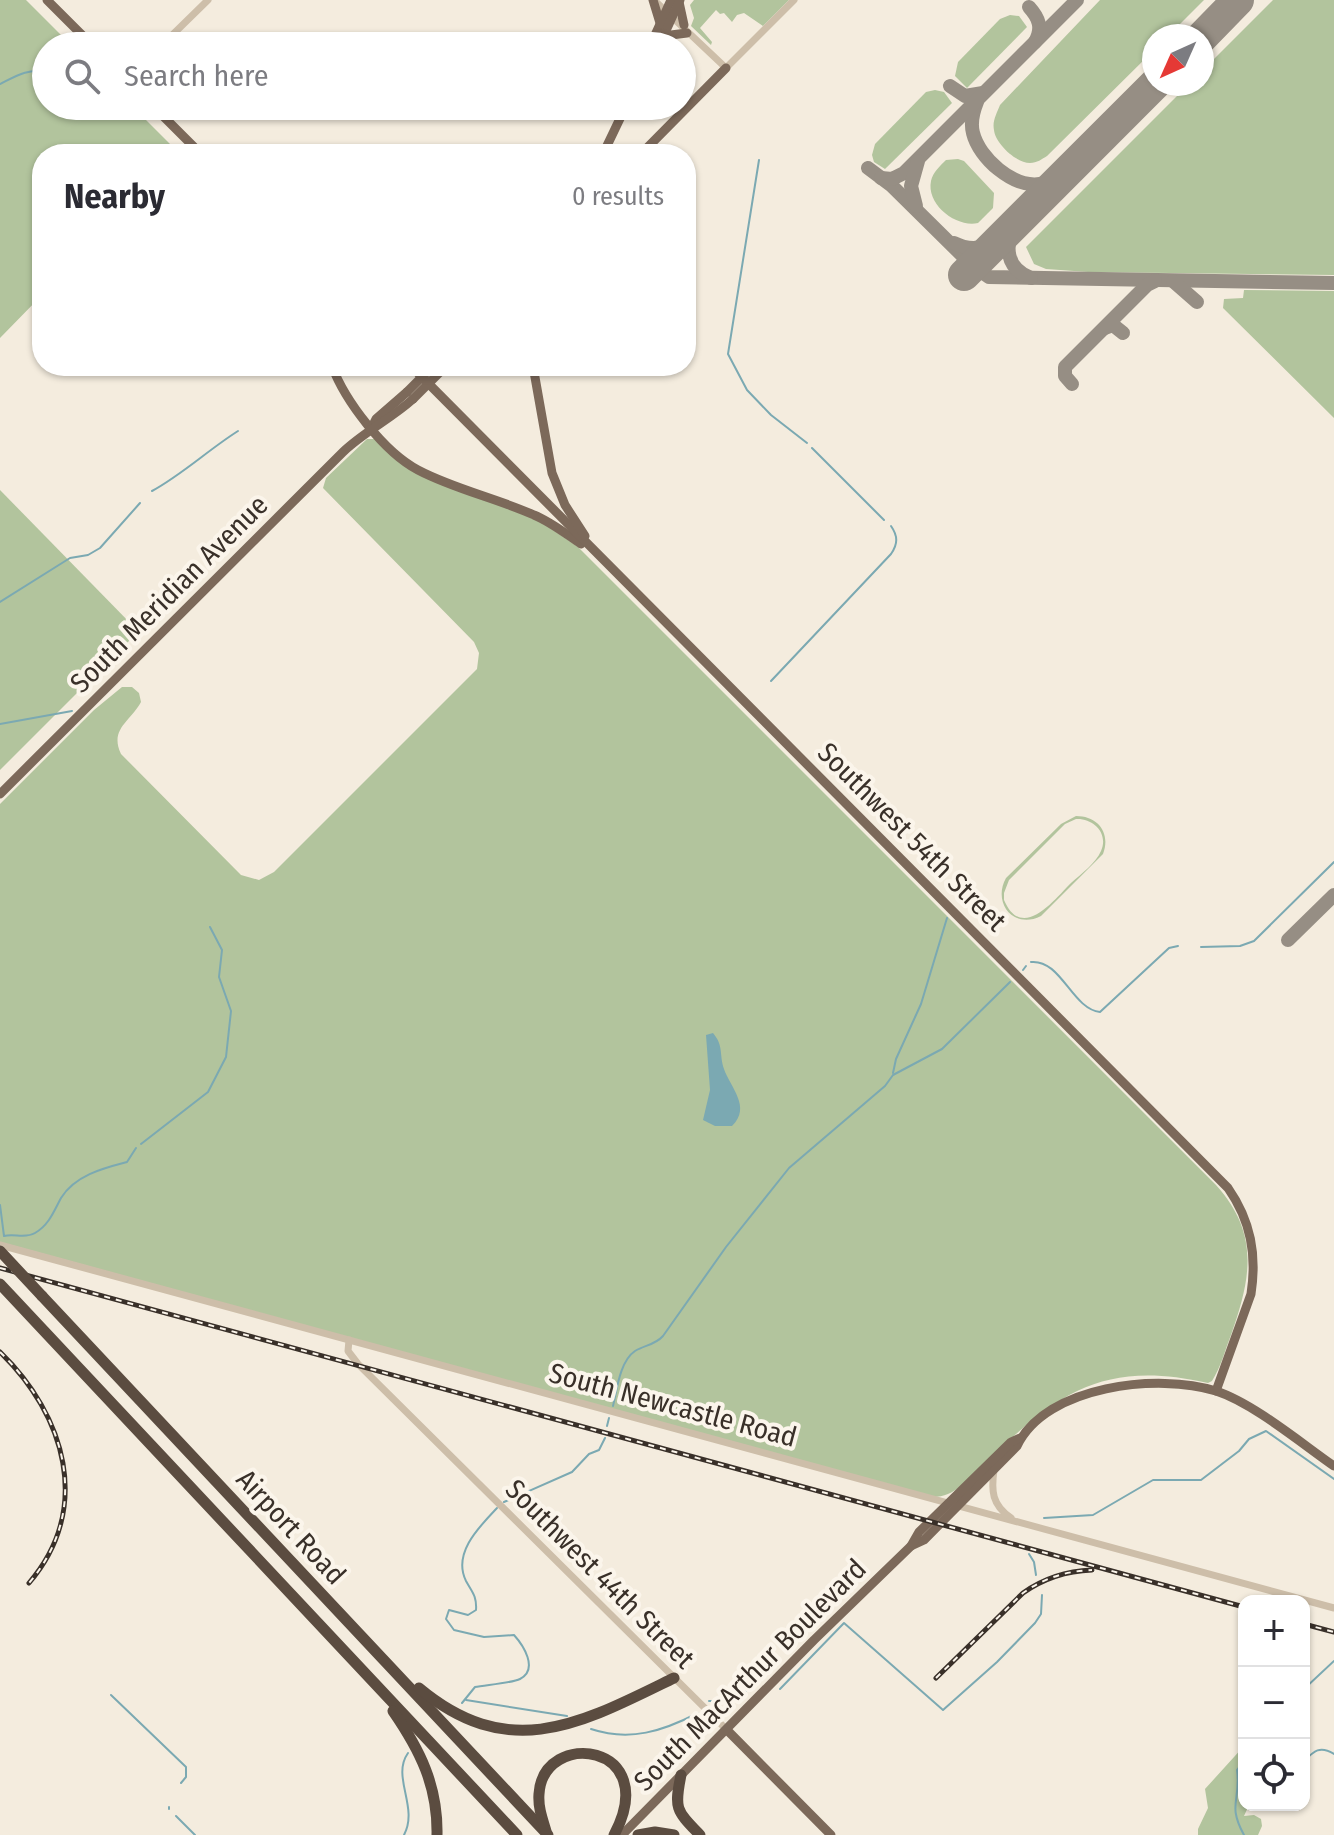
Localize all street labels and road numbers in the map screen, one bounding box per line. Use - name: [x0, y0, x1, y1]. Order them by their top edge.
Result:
- street label: South Meridian Avenue: [63, 488, 275, 700]
- street label: Southwest 54th Street: [811, 736, 1014, 939]
- street label: South Newcastle Road: [546, 1356, 800, 1454]
- street label: Airport Road: [230, 1463, 352, 1591]
- street label: Southwest 44th Street: [499, 1473, 702, 1676]
- street label: South MacArthur Boulevard: [627, 1552, 873, 1798]

